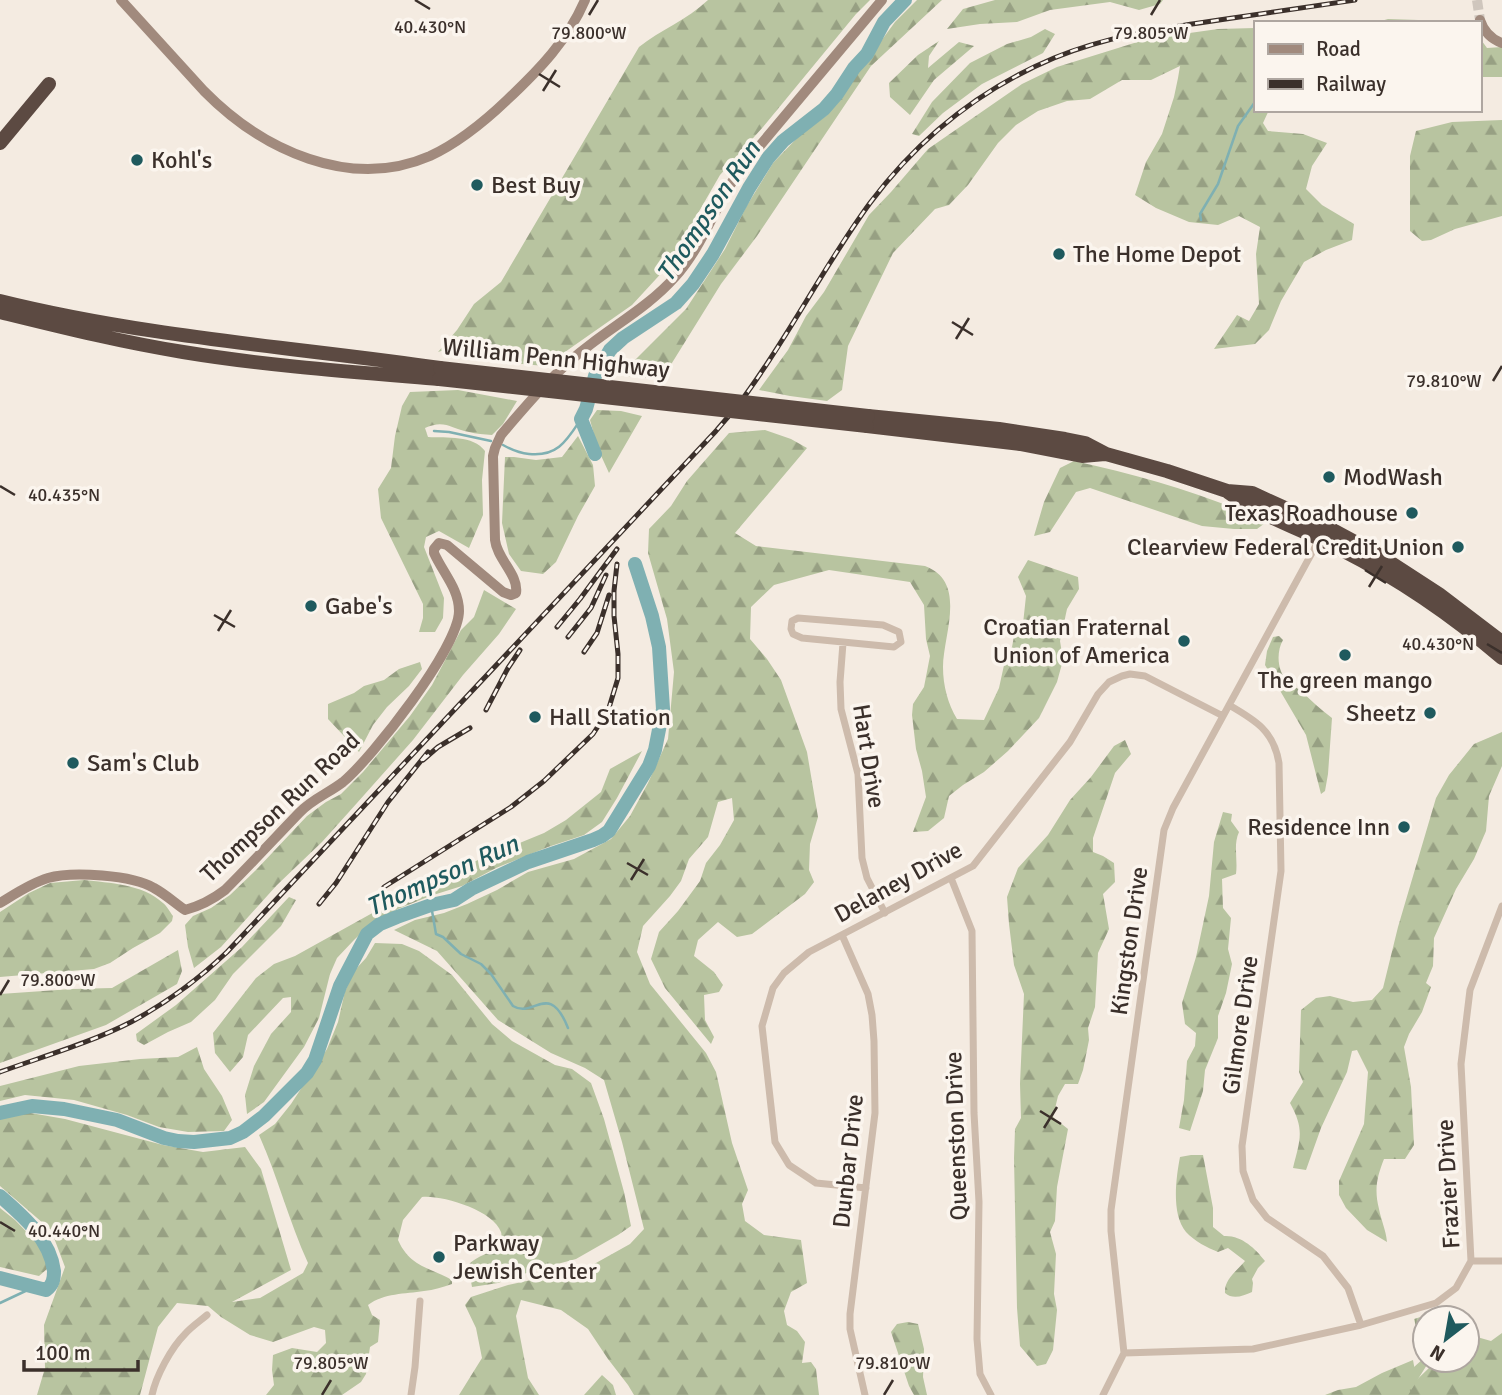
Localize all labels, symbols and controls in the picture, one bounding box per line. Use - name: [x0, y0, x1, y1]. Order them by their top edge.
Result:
- text: 40.430°N: [394, 16, 466, 38]
- legend: [1254, 21, 1481, 112]
- text: 79.800°W: [551, 22, 627, 44]
- text: 79.805°W: [1113, 22, 1189, 44]
- text: Road: [1316, 36, 1361, 62]
- text: Railway: [1316, 71, 1386, 97]
- water label: Thompson Run: [650, 134, 768, 288]
- place label: Kohl's: [151, 145, 212, 175]
- marker: Kohl's: [129, 152, 145, 168]
- place label: Best Buy: [491, 170, 581, 200]
- marker: Best Buy: [469, 177, 485, 193]
- place label: The Home Depot: [1073, 239, 1241, 269]
- marker: The Home Depot: [1051, 246, 1067, 262]
- street label: William Penn Highway: [441, 331, 671, 385]
- text: 79.810°W: [1406, 370, 1482, 392]
- place label: ModWash: [1343, 462, 1443, 492]
- marker: ModWash: [1321, 469, 1337, 485]
- text: 40.435°N: [28, 484, 100, 506]
- place label: Texas Roadhouse: [1225, 498, 1398, 528]
- marker: Texas Roadhouse: [1404, 505, 1420, 521]
- place label: Clearview Federal Credit Union: [1127, 532, 1444, 562]
- marker: Clearview Federal Credit Union: [1450, 539, 1466, 555]
- place label: Gabe's: [325, 591, 393, 621]
- marker: Gabe's: [303, 598, 319, 614]
- place label: Croatian Fraternal Union of America: [983, 612, 1170, 670]
- marker: Croatian Fraternal Union of America: [1176, 633, 1192, 649]
- text: 40.430°N: [1402, 633, 1474, 655]
- marker: The green mango: [1337, 647, 1353, 663]
- place label: The green mango: [1257, 665, 1433, 695]
- place label: Sheetz: [1346, 698, 1416, 728]
- place label: Hall Station: [549, 702, 671, 732]
- street label: Hart Drive: [846, 702, 892, 810]
- marker: Sheetz: [1422, 705, 1438, 721]
- marker: Hall Station: [527, 709, 543, 725]
- street label: Thompson Run Road: [194, 725, 366, 889]
- place label: Sam's Club: [87, 748, 199, 778]
- marker: Sam's Club: [65, 755, 81, 771]
- place label: Residence Inn: [1247, 812, 1390, 842]
- marker: Residence Inn: [1396, 819, 1412, 835]
- water label: Thompson Run: [361, 828, 524, 924]
- street label: Delaney Drive: [829, 835, 967, 929]
- street label: Kingston Drive: [1104, 865, 1154, 1017]
- street label: Gilmore Drive: [1215, 954, 1265, 1096]
- text: 79.800°W: [20, 969, 96, 991]
- street label: Queenston Drive: [938, 1051, 974, 1221]
- street label: Dunbar Drive: [826, 1093, 870, 1229]
- street label: Frazier Drive: [1430, 1118, 1466, 1250]
- text: 40.440°N: [28, 1220, 100, 1242]
- place label: Parkway Jewish Center: [453, 1228, 597, 1286]
- marker: Parkway Jewish Center: [431, 1249, 447, 1265]
- north arrow: [1411, 1304, 1481, 1374]
- scale bar: [24, 1328, 138, 1372]
- text: N: [1426, 1339, 1450, 1366]
- text: 100 m: [35, 1340, 90, 1366]
- text: 79.805°W: [293, 1352, 369, 1374]
- text: 79.810°W: [855, 1352, 931, 1374]

